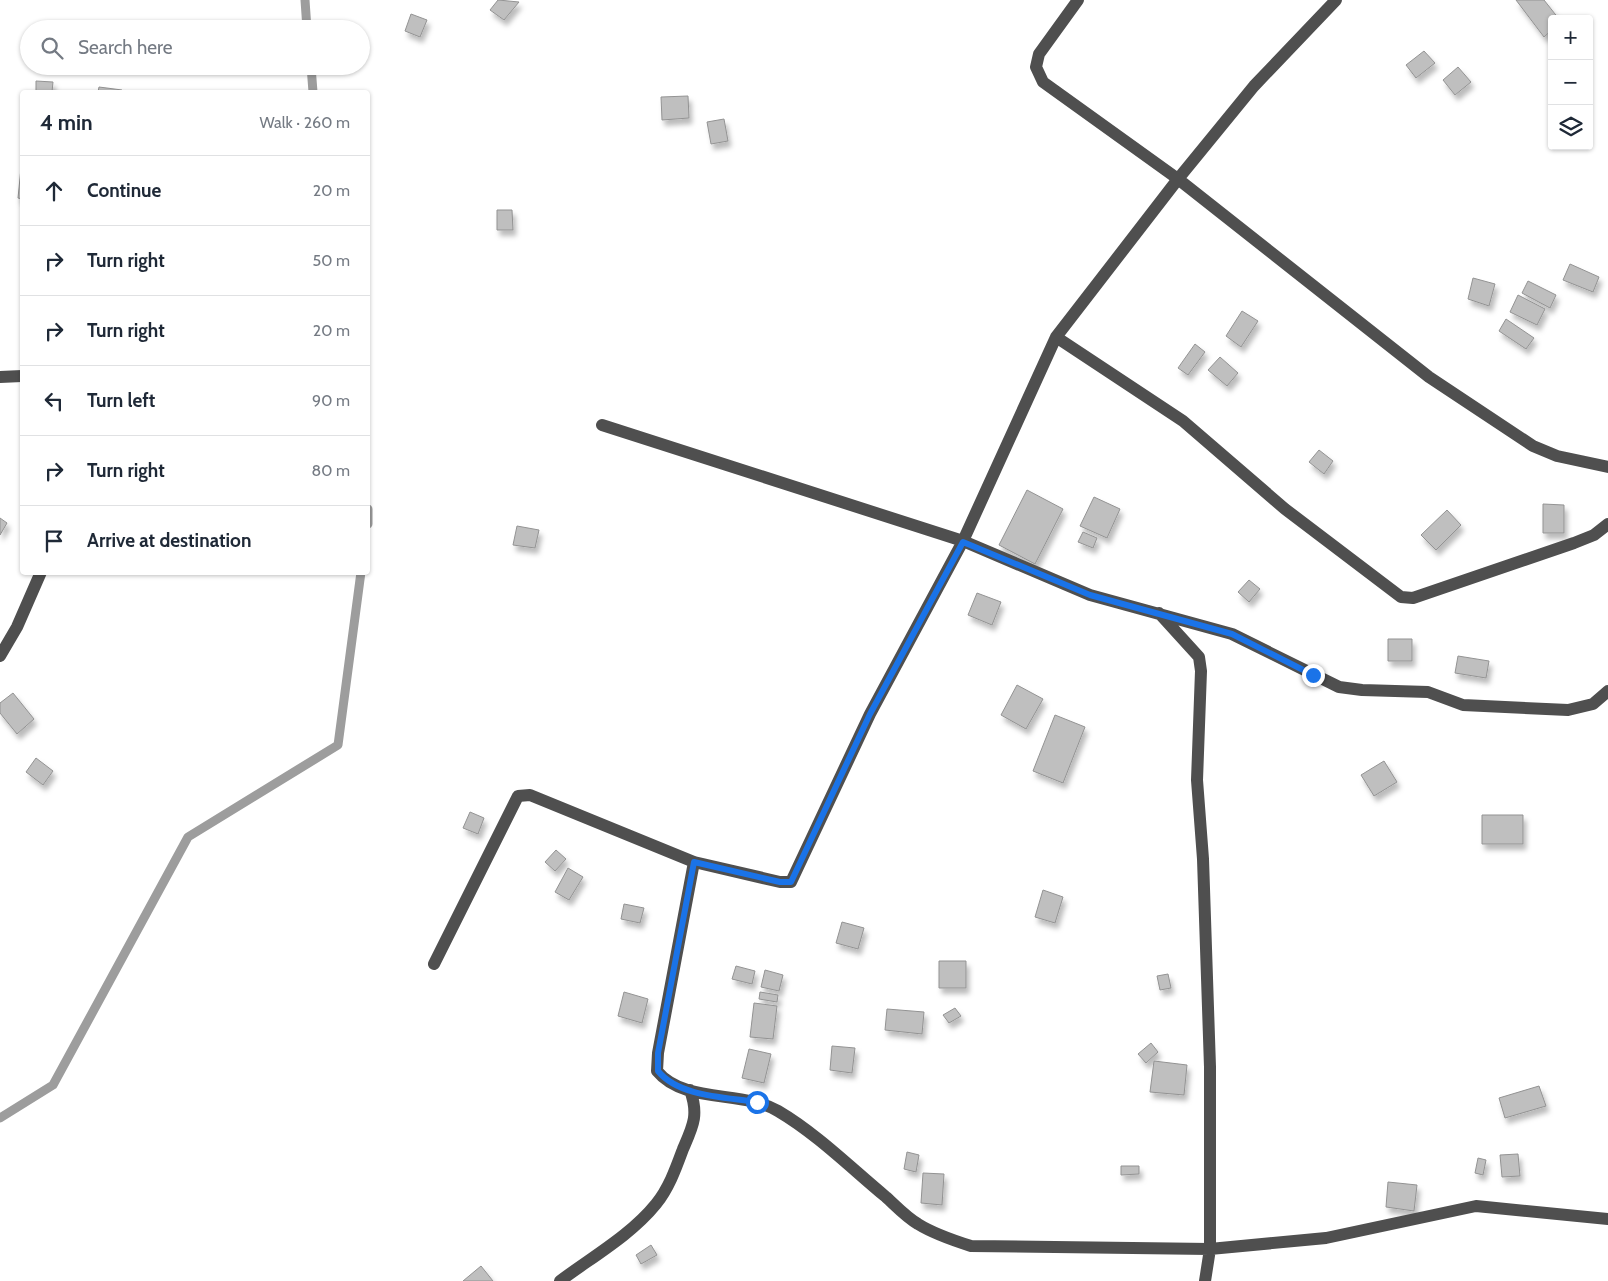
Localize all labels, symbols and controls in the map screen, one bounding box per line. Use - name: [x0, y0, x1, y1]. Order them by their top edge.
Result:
- map controls: [1548, 15, 1593, 150]
- button: +: [1548, 15, 1593, 60]
- search box: [20, 20, 370, 75]
- icon: search: [38, 34, 66, 62]
- text: Search here: [78, 36, 172, 59]
- button: −: [1548, 60, 1593, 105]
- button: layers: [1548, 105, 1593, 150]
- text: 4 min: [40, 110, 93, 135]
- text: Walk · 260 m: [260, 113, 350, 132]
- icon: ahead: [40, 177, 68, 205]
- text: Continue: [87, 179, 161, 202]
- text: 20 m: [313, 181, 350, 200]
- icon: right: [40, 247, 68, 275]
- text: Turn right: [87, 249, 165, 272]
- text: 50 m: [313, 251, 350, 270]
- icon: right: [40, 317, 68, 345]
- text: Turn right: [87, 319, 165, 342]
- text: 20 m: [313, 321, 350, 340]
- icon: left: [40, 387, 68, 415]
- text: Turn left: [87, 389, 155, 412]
- text: 90 m: [312, 391, 350, 410]
- icon: right: [40, 457, 68, 485]
- text: Turn right: [87, 459, 165, 482]
- text: 80 m: [312, 461, 350, 480]
- icon: arrive: [40, 527, 68, 555]
- text: Arrive at destination: [87, 529, 251, 552]
- route end: [1302, 664, 1325, 687]
- route start: [746, 1091, 769, 1114]

